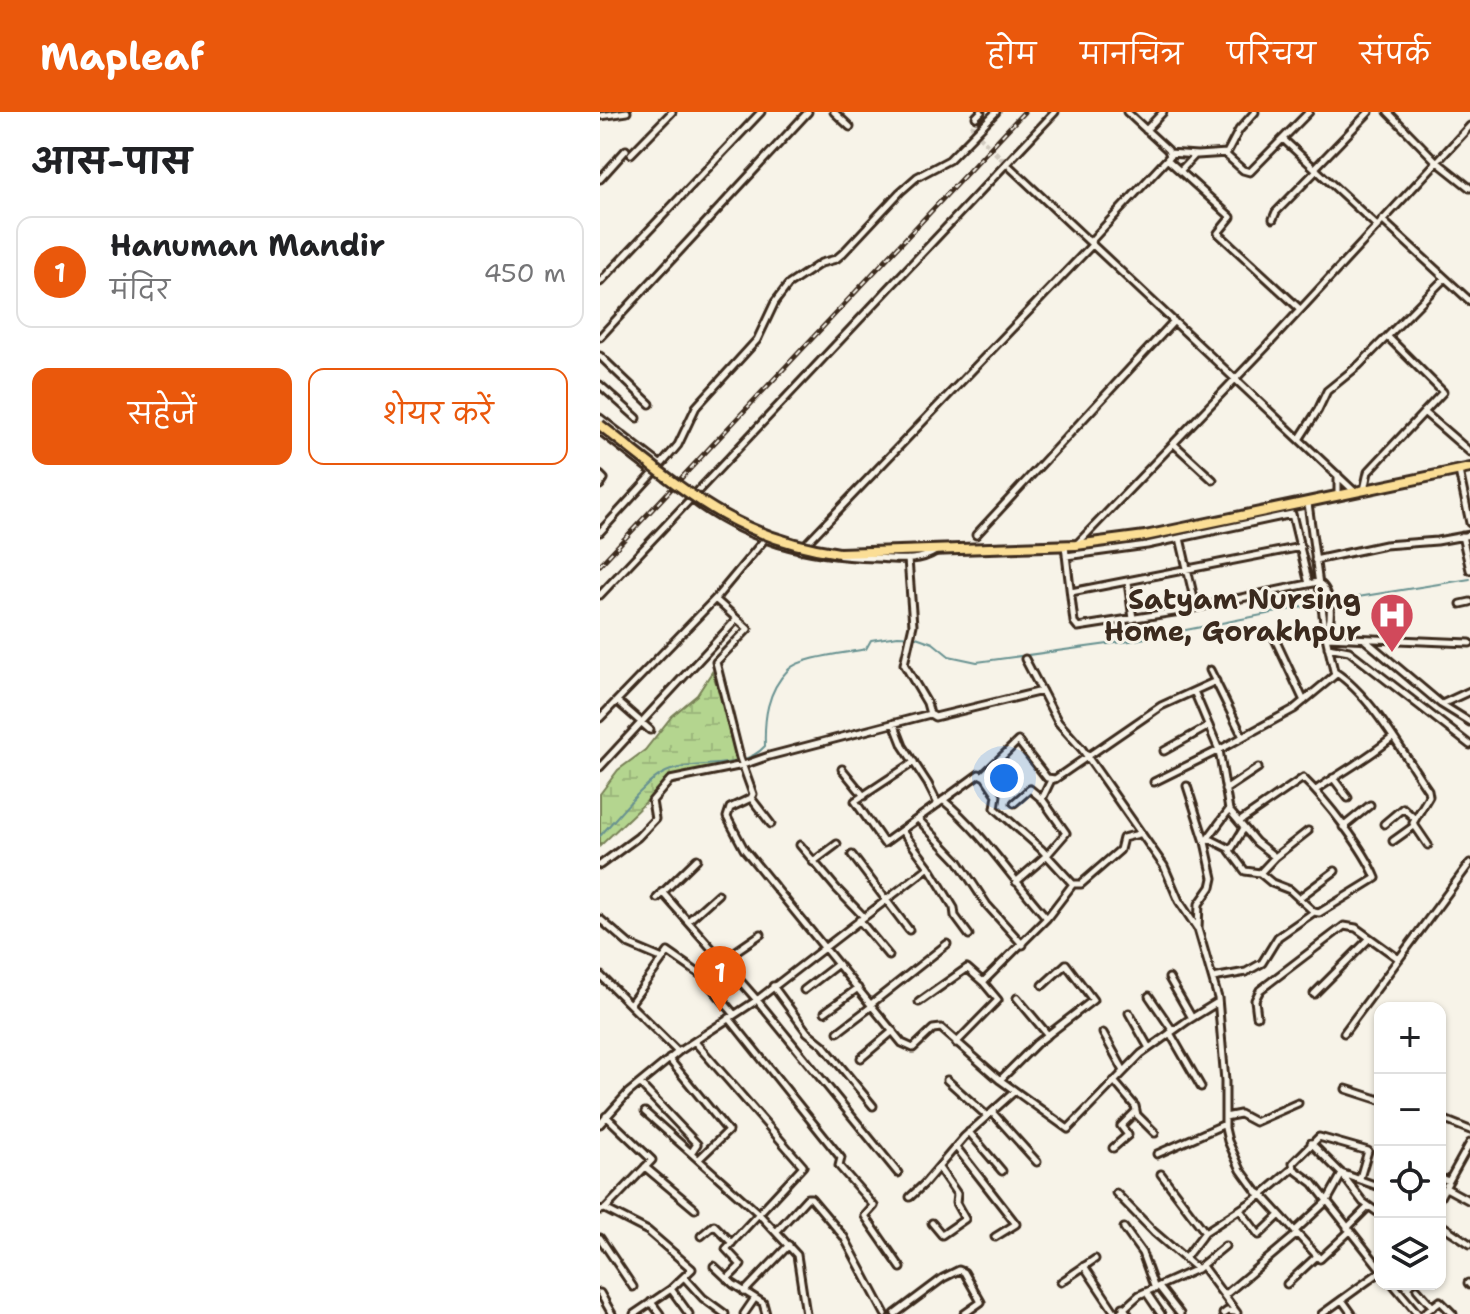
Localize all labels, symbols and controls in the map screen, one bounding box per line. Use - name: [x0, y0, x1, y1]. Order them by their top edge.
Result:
- text: Mapleaf: [40, 31, 205, 82]
- text: होम: [987, 35, 1036, 73]
- text: मानचित्र: [1080, 35, 1183, 73]
- text: परिचय: [1227, 35, 1316, 73]
- text: संपर्क: [1360, 35, 1430, 73]
- text: आस-पास: [32, 138, 191, 184]
- text: Hanuman Mandir: [110, 225, 385, 266]
- text: 1: [54, 255, 66, 290]
- text: 450 m: [483, 255, 566, 290]
- text: मंदिर: [110, 272, 170, 307]
- button: सहेजें: [32, 368, 292, 465]
- button: शेयर करें: [308, 368, 568, 465]
- place label: Satyam Nursing Home, Gorakhpur: [1104, 580, 1361, 650]
- hospital icon: Satyam Nursing Home, Gorakhpur: [1368, 591, 1416, 654]
- your location: [984, 758, 1024, 798]
- pin: 1: [694, 946, 746, 1012]
- map controls: [1374, 1002, 1446, 1290]
- button: +: [1374, 1002, 1446, 1074]
- button: −: [1374, 1074, 1446, 1146]
- button: locate: [1374, 1146, 1446, 1218]
- button: layers: [1374, 1218, 1446, 1290]

